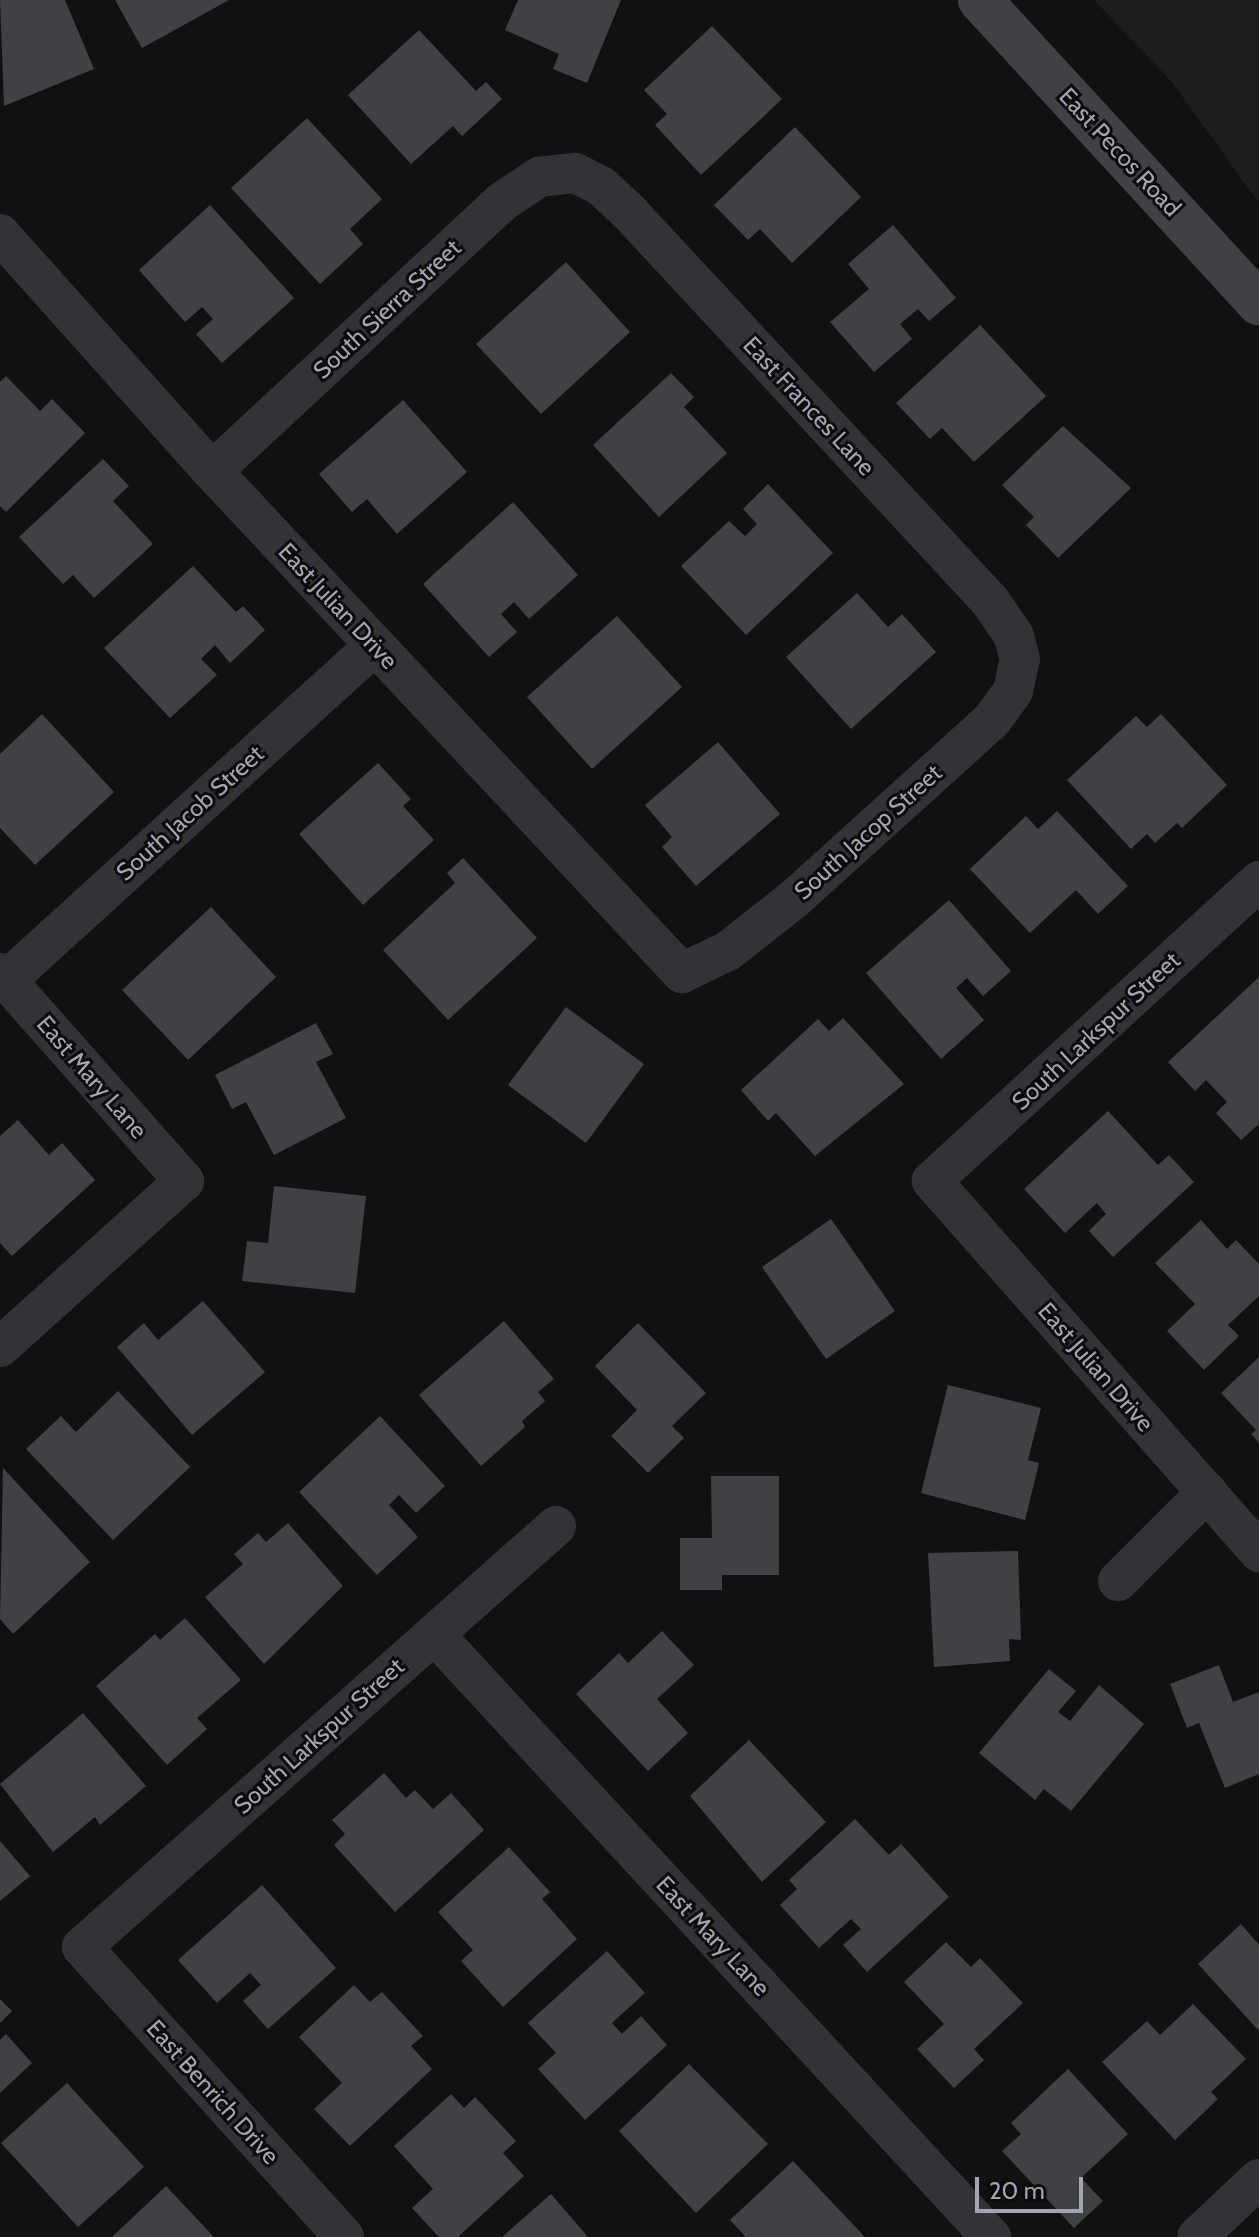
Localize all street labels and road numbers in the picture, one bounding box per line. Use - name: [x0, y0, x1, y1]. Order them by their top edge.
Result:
- street label: East Pecos Road: [1053, 82, 1187, 222]
- street label: South Sierra Street: [307, 233, 467, 385]
- street label: East Frances Lane: [737, 330, 881, 482]
- street label: East Julian Drive: [272, 537, 404, 675]
- street label: South Jacob Street: [111, 739, 269, 887]
- street label: South Jacop Street: [788, 758, 948, 906]
- street label: South Larkspur Street: [1006, 946, 1186, 1116]
- street label: East Mary Lane: [31, 1010, 153, 1144]
- street label: East Julian Drive: [1032, 1297, 1160, 1437]
- street label: South Larkspur Street: [228, 1652, 410, 1820]
- street label: East Mary Lane: [650, 1870, 776, 2002]
- street label: East Benrich Drive: [141, 2014, 285, 2170]

